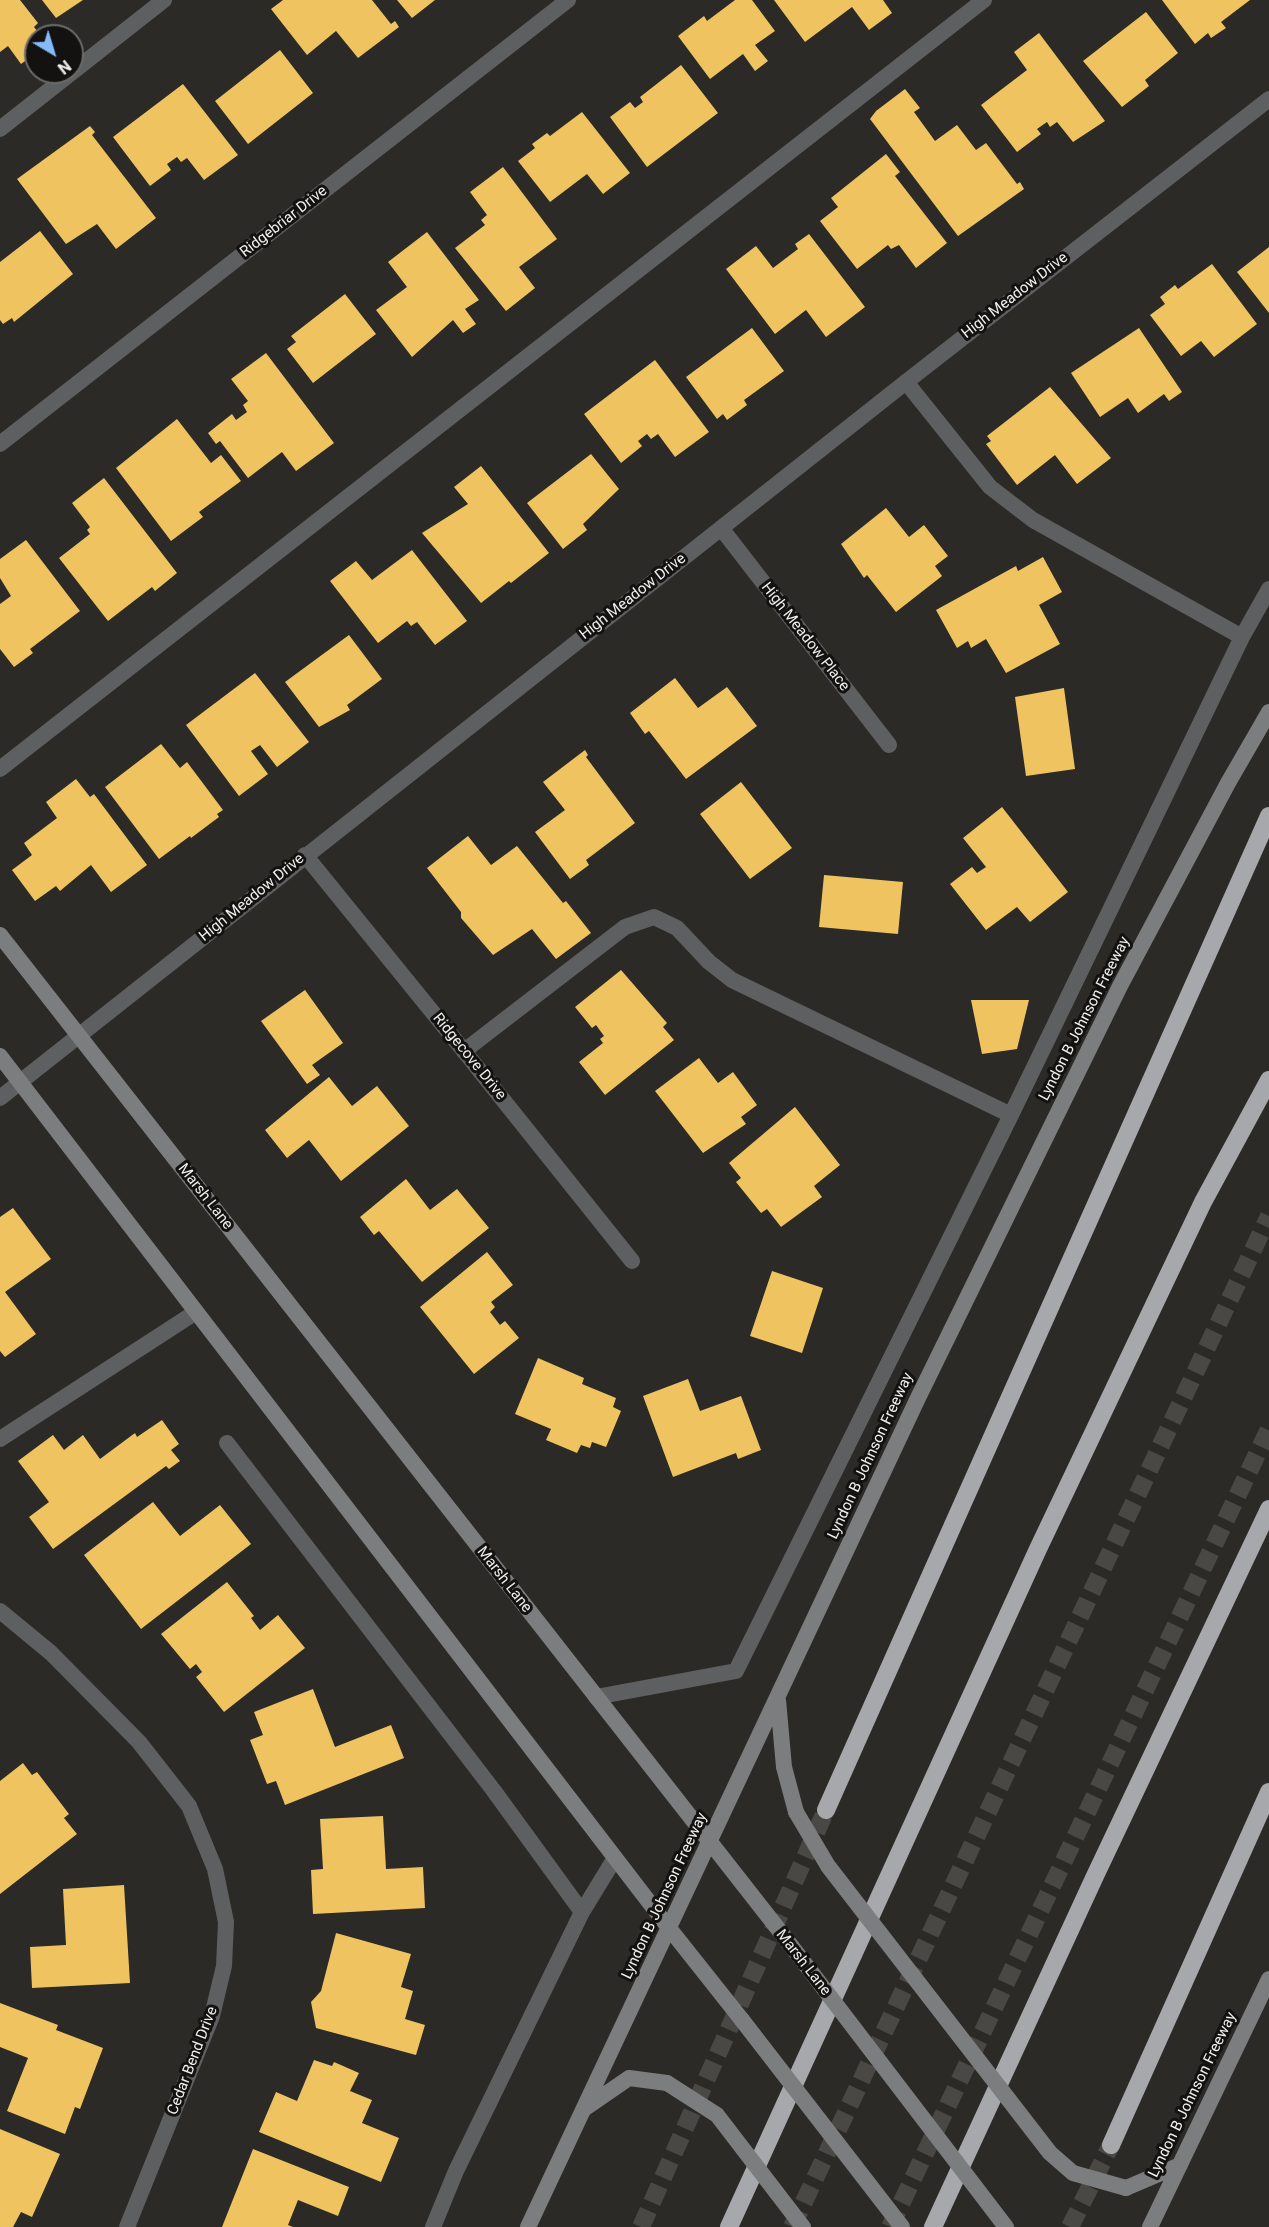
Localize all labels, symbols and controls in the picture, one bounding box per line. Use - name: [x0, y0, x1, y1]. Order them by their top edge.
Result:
- north arrow: [24, 24, 84, 84]
- text: N: [54, 56, 74, 78]
- street label: Ridgebriar Drive: [237, 182, 331, 262]
- street label: High Meadow Drive: [958, 249, 1072, 343]
- street label: High Meadow Drive: [576, 550, 690, 644]
- street label: High Meadow Place: [757, 579, 853, 695]
- street label: High Meadow Drive: [196, 850, 308, 946]
- street label: Lyndon B Johnson Freeway: [1036, 934, 1134, 1104]
- street label: Ridgecove Drive: [428, 1010, 510, 1104]
- street label: Marsh Lane: [174, 1161, 236, 1233]
- street label: Lyndon B Johnson Freeway: [824, 1370, 918, 1542]
- street label: Marsh Lane: [473, 1544, 535, 1616]
- street label: Lyndon B Johnson Freeway: [618, 1810, 712, 1982]
- street label: Marsh Lane: [772, 1927, 834, 1999]
- street label: Cedar Bend Drive: [164, 2004, 222, 2118]
- street label: Lyndon B Johnson Freeway: [1145, 2009, 1241, 2181]

